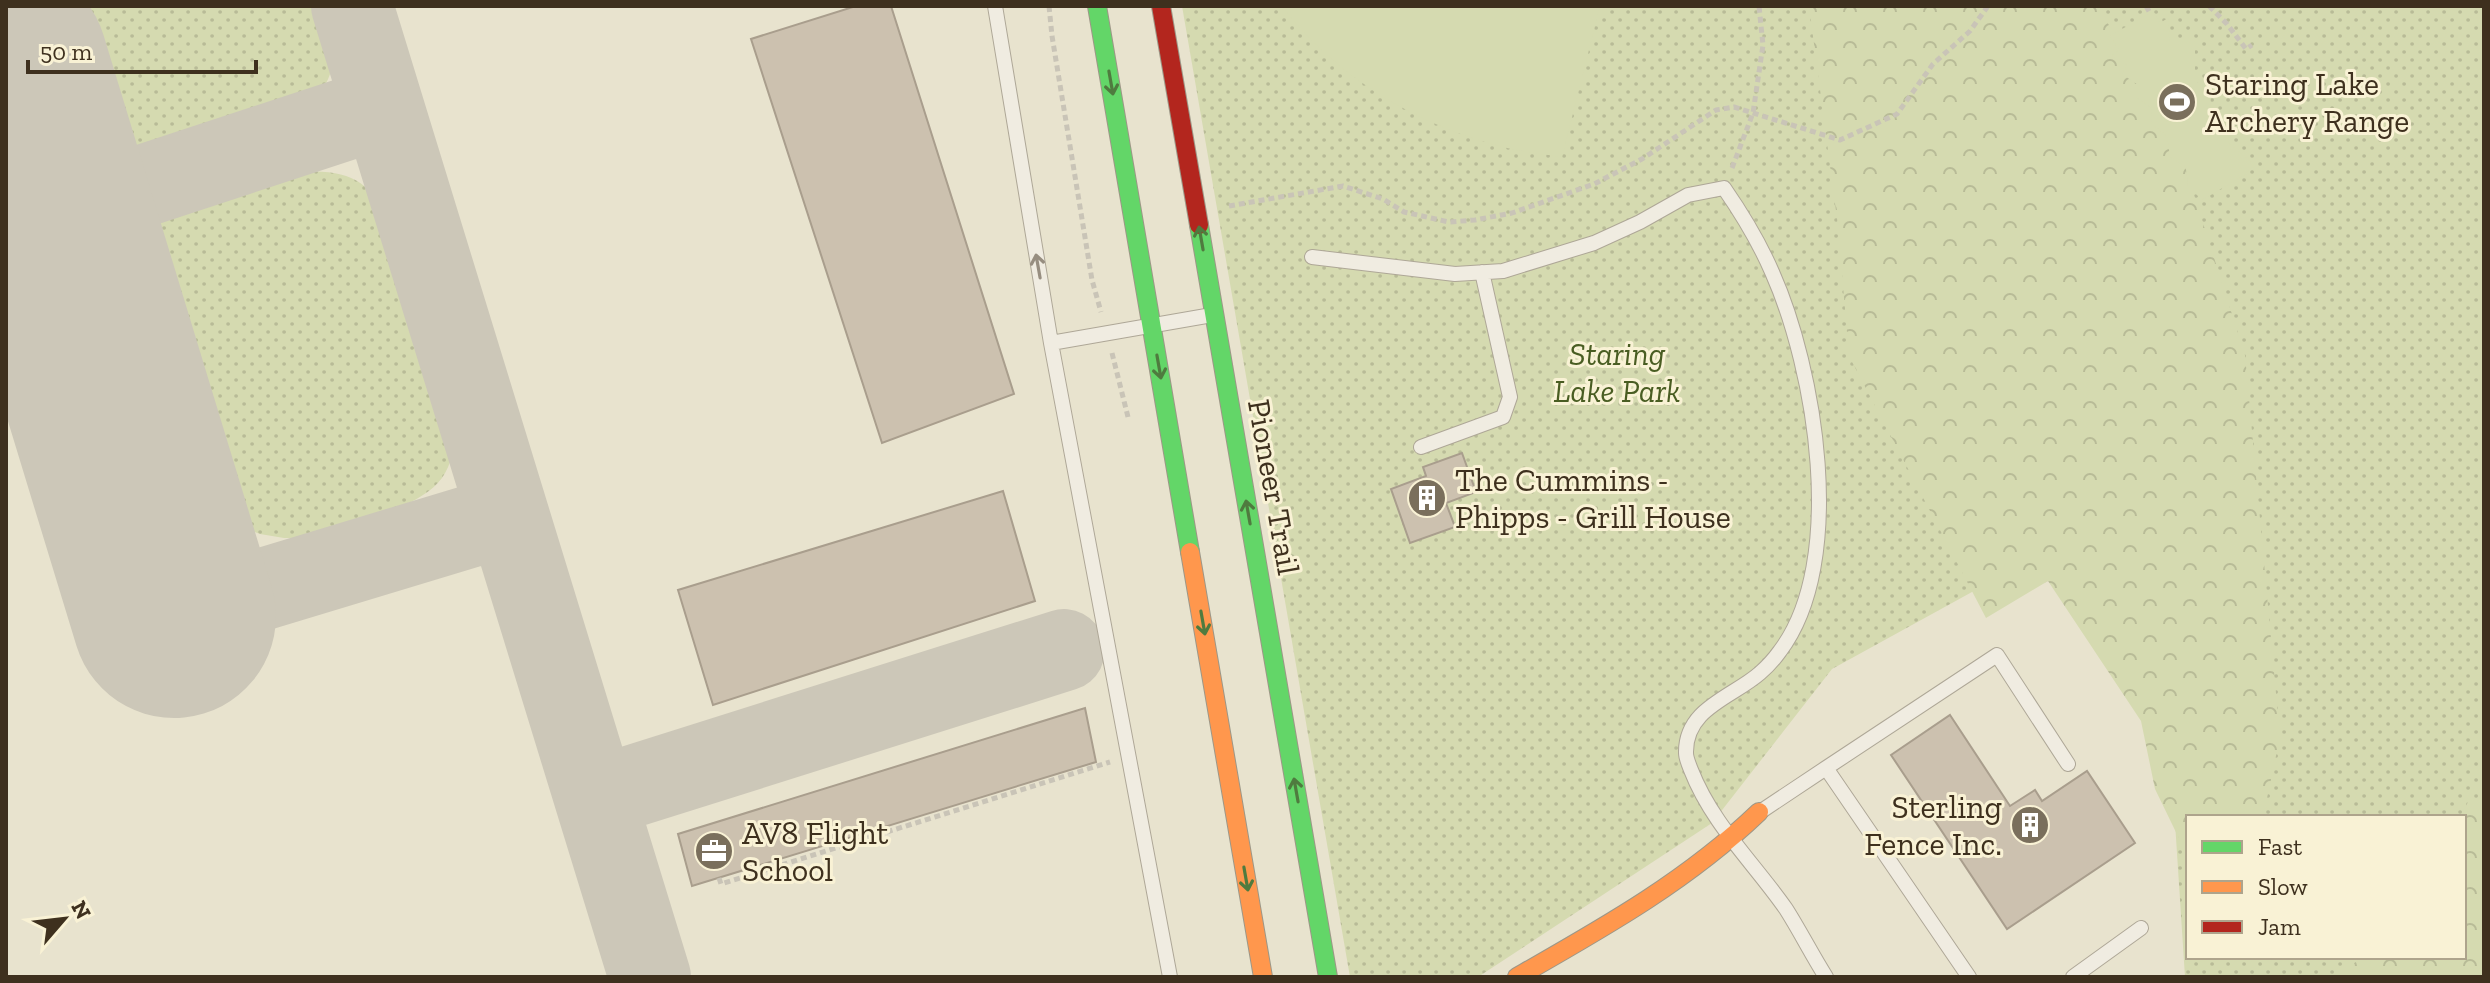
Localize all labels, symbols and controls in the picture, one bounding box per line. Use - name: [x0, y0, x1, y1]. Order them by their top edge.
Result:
- scale bar: [28, 24, 256, 74]
- text: 50 m: [40, 37, 93, 66]
- place label: Staring Lake Archery Range: [2205, 65, 2409, 140]
- one-way arrow: [1104, 70, 1119, 95]
- sports icon: Staring Lake Archery Range: [2156, 81, 2198, 123]
- one-way arrow: [1193, 226, 1208, 251]
- one-way arrow: [1030, 254, 1045, 279]
- park label: Staring Lake Park: [1554, 335, 1680, 410]
- one-way arrow: [1153, 353, 1168, 379]
- street label: Pioneer Trail: [1240, 396, 1308, 578]
- place label: The Cummins - Phipps - Grill House: [1455, 461, 1731, 536]
- building icon: The Cummins - Phipps - Grill House: [1406, 477, 1448, 519]
- one-way arrow: [1240, 500, 1255, 525]
- one-way arrow: [1196, 610, 1211, 635]
- one-way arrow: [1287, 778, 1302, 803]
- place label: Sterling Fence Inc.: [1864, 788, 2002, 863]
- building icon: Sterling Fence Inc.: [2009, 804, 2051, 846]
- place label: AV8 Flight School: [742, 814, 889, 889]
- legend: [2186, 815, 2466, 959]
- office icon: AV8 Flight School: [693, 830, 735, 872]
- text: Fast: [2258, 832, 2302, 861]
- one-way arrow: [1239, 866, 1254, 892]
- text: Slow: [2258, 872, 2308, 901]
- north arrow: [24, 879, 104, 959]
- text: N: [65, 896, 97, 924]
- text: Jam: [2258, 912, 2301, 941]

